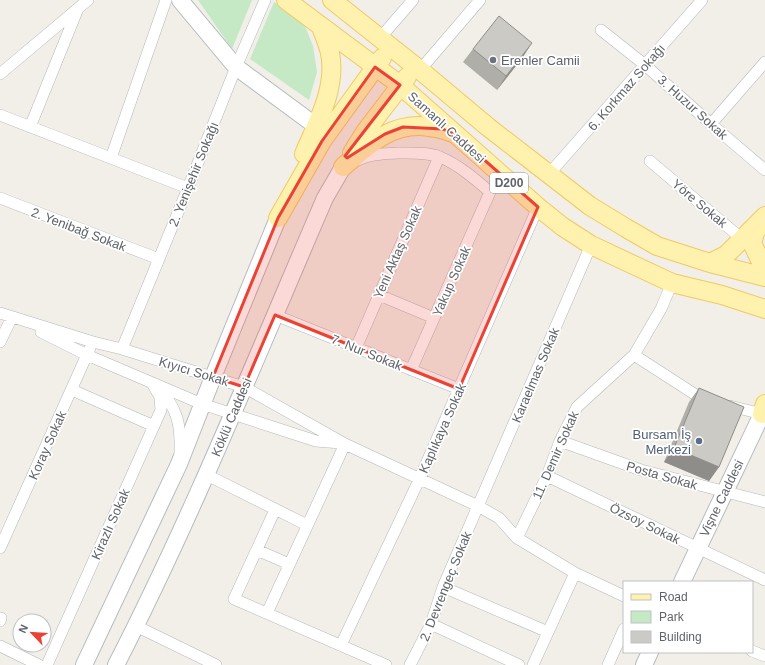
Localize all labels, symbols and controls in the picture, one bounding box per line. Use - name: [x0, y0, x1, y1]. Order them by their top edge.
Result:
- street label: 6. Korkmaz Sokağı: [585, 41, 668, 134]
- place label: Erenler Camii: [501, 53, 580, 68]
- marker: Erenler Camii: [488, 55, 498, 65]
- street label: 3. Huzur Sokak: [655, 72, 731, 143]
- street label: Samanlı Caddesi: [405, 89, 489, 166]
- street label: 2. Yenişehir Sokağı: [166, 120, 221, 229]
- road number: D200: [490, 173, 528, 193]
- street label: Yöre Sokak: [669, 176, 731, 231]
- street label: Yeni Aktaş Sokak: [370, 203, 425, 301]
- street label: 2. Yenibağ Sokak: [29, 204, 129, 255]
- street label: Yakup Sokak: [429, 243, 474, 319]
- street label: Karaelmas Sokak: [509, 325, 562, 425]
- street label: 7. Nur Sokak: [329, 331, 405, 374]
- street label: Kıyıcı Sokak: [157, 354, 231, 389]
- street label: Köklü Caddesi: [208, 376, 255, 459]
- street label: Kaplıkaya Sokak: [416, 380, 469, 475]
- street label: Koray Sokak: [26, 408, 70, 482]
- street label: 11. Demir Sokak: [529, 408, 582, 502]
- place label: Bursam İş Merkezi: [632, 427, 691, 457]
- marker: Bursam İş Merkezi: [694, 436, 704, 446]
- street label: Vişne Caddesi: [696, 457, 747, 539]
- street label: Posta Sokak: [625, 458, 699, 493]
- street label: Kirazlı Sokak: [88, 486, 133, 562]
- street label: Özsoy Sokak: [607, 500, 683, 547]
- street label: 2. Devrengeç Sokak: [417, 529, 475, 643]
- legend: [623, 581, 753, 653]
- text: Road: [659, 590, 688, 604]
- text: Park: [659, 610, 685, 624]
- north arrow: [12, 613, 52, 653]
- text: N: [16, 623, 30, 635]
- text: Building: [659, 630, 702, 644]

